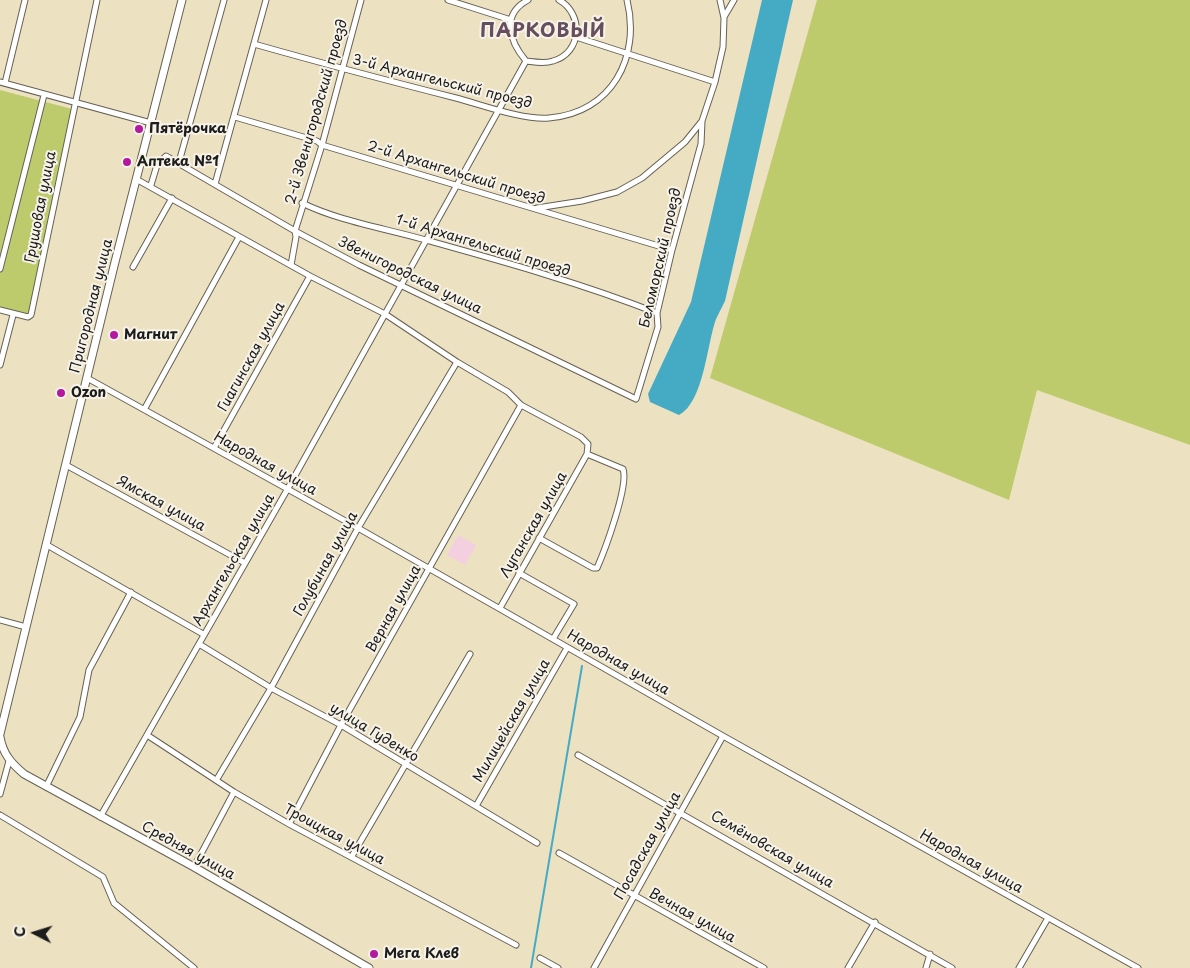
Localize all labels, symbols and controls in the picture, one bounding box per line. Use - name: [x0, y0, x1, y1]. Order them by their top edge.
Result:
- street label: 2-й Звенигородский проезд: [282, 17, 352, 207]
- district label: ПАРКОВЫЙ: [479, 21, 607, 43]
- street label: 3-й Архангельский проезд: [350, 52, 534, 112]
- place label: Пятёрочка: [149, 121, 227, 137]
- marker: Пятёрочка: [133, 123, 145, 135]
- street label: 2-й Архангельский проезд: [365, 138, 547, 208]
- street label: Грушовая улица: [22, 150, 60, 264]
- place label: Аптека №1: [137, 154, 219, 170]
- marker: Аптека №1: [121, 156, 133, 168]
- street label: Беломорский проезд: [637, 186, 685, 330]
- street label: 1-й Архангельский проезд: [394, 211, 572, 281]
- street label: Звенигородская улица: [336, 234, 484, 318]
- street label: Пригородная улица: [67, 237, 117, 375]
- street label: Гиагинская улица: [215, 299, 289, 415]
- place label: Магнит: [124, 327, 177, 343]
- marker: Магнит: [108, 329, 120, 341]
- place label: Ozon: [71, 385, 106, 401]
- marker: Ozon: [55, 387, 67, 399]
- street label: Народная улица: [210, 429, 320, 499]
- street label: Луганская улица: [497, 469, 571, 581]
- street label: Ямская улица: [114, 473, 208, 535]
- street label: Архангельская улица: [189, 491, 279, 629]
- street label: Голубиная улица: [290, 509, 362, 619]
- street label: Верная улица: [363, 562, 425, 656]
- street label: Народная улица: [564, 627, 672, 699]
- street label: Милицейская улица: [470, 656, 554, 786]
- street label: улица Гуденко: [326, 700, 422, 766]
- street label: Посадская улица: [611, 789, 685, 903]
- street label: Троицкая улица: [281, 801, 387, 869]
- street label: Семёновская улица: [707, 808, 837, 892]
- street label: Средняя улица: [138, 818, 238, 884]
- street label: Народная улица: [916, 827, 1026, 897]
- street label: Вечная улица: [646, 885, 738, 947]
- north arrow: [10, 908, 60, 958]
- text: С: [9, 925, 30, 938]
- place label: Мега Клев: [384, 946, 459, 962]
- marker: Мега Клев: [368, 948, 380, 960]

